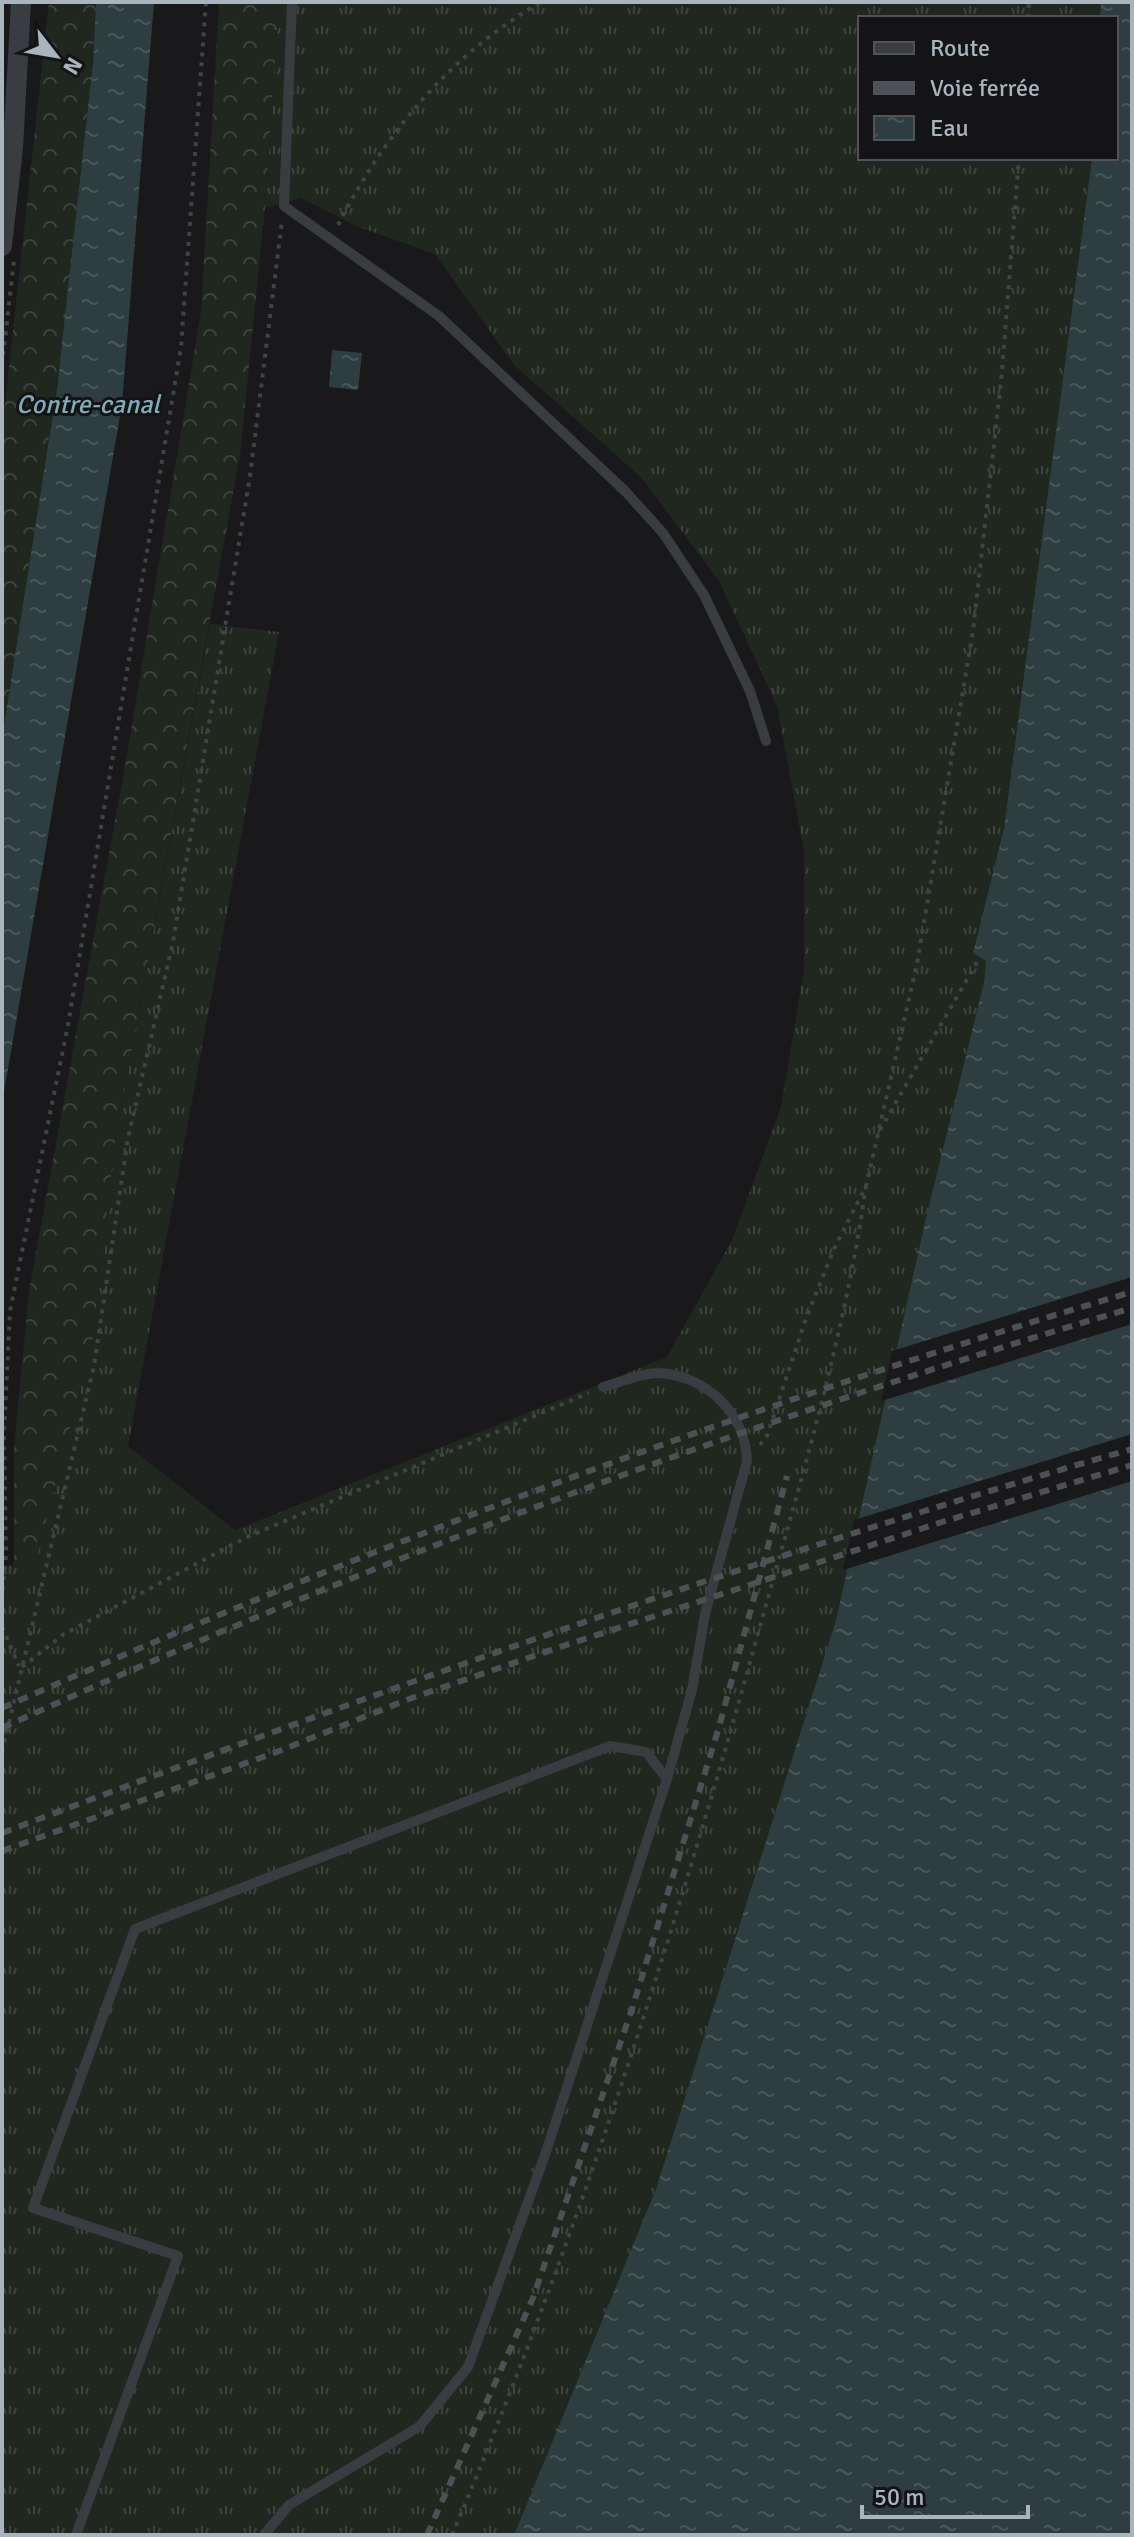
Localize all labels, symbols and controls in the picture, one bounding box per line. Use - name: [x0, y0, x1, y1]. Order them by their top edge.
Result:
- north arrow: [16, 16, 96, 96]
- legend: [858, 16, 1118, 160]
- text: Route: [930, 33, 990, 63]
- text: N: [57, 53, 88, 80]
- text: Voie ferrée: [930, 73, 1040, 103]
- text: Eau: [930, 113, 969, 143]
- water label: Contre-canal: [16, 389, 162, 421]
- scale bar: [862, 2469, 1028, 2519]
- text: 50 m: [874, 2482, 924, 2512]

